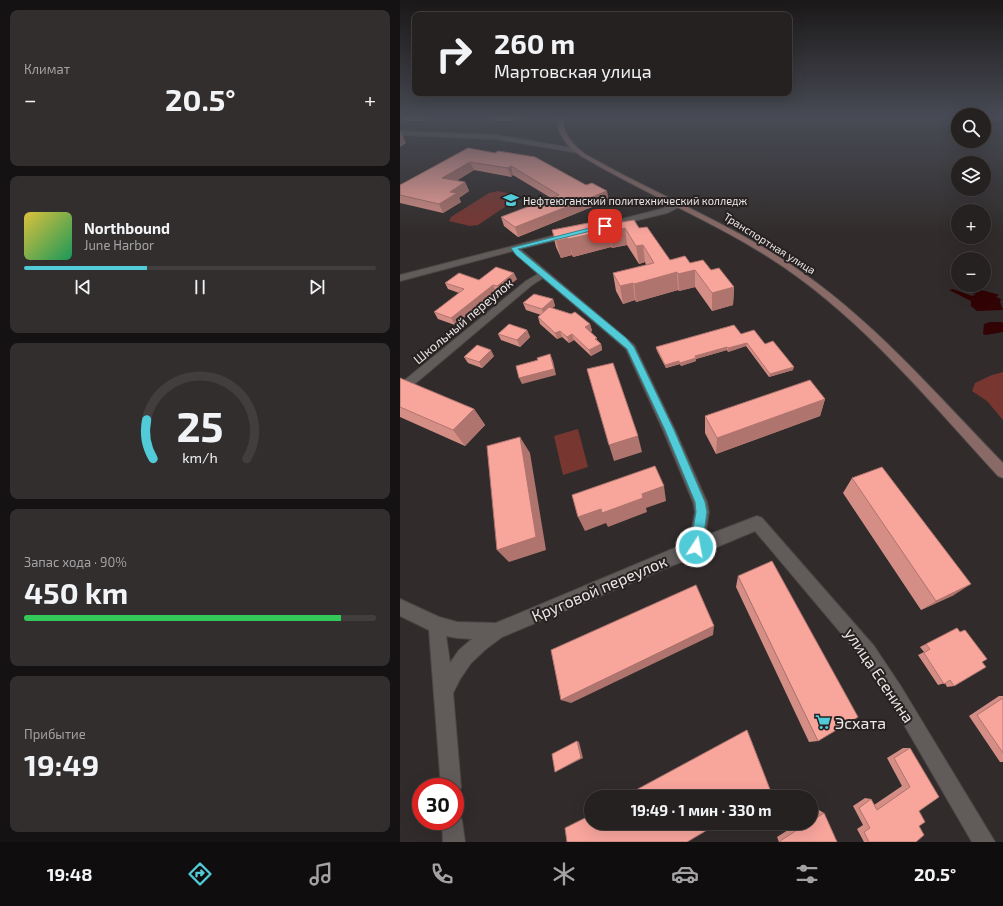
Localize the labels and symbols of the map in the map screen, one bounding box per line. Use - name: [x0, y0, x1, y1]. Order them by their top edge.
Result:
- school or university icon: Нефтеюганский политехнический колледж: [502, 191, 520, 209]
- place label: Нефтеюганский политехнический колледж: [523, 194, 748, 207]
- pin: [588, 209, 622, 243]
- street label: Транспортная улица: [721, 209, 818, 277]
- street label: Школьный переулок: [410, 275, 516, 367]
- position arrow: [675, 526, 717, 568]
- street label: Круговой переулок: [528, 551, 670, 626]
- street label: улица Есенина: [840, 624, 919, 727]
- supermarket icon: Эсхата: [814, 713, 832, 731]
- place label: Эсхата: [835, 713, 886, 732]
- speed limit sign: 30: [412, 778, 464, 830]

